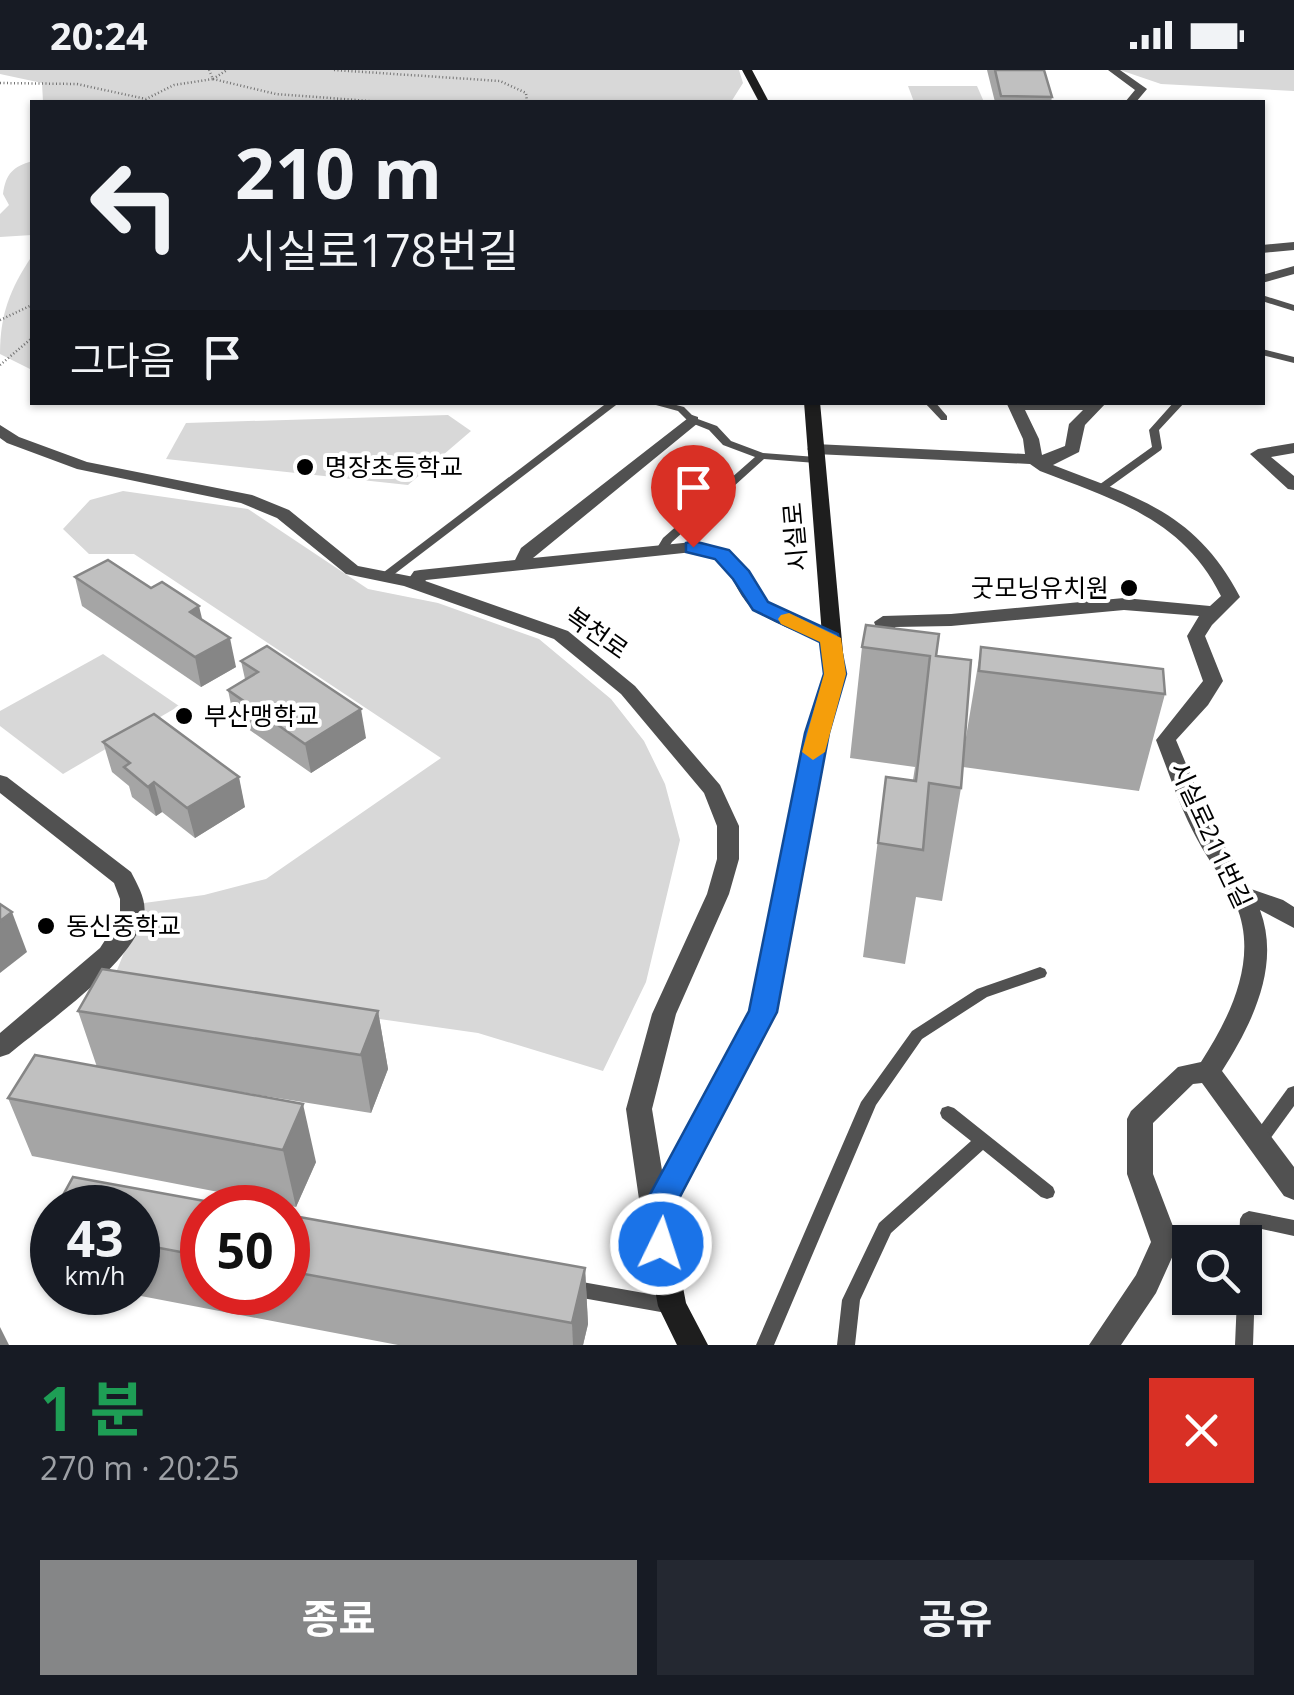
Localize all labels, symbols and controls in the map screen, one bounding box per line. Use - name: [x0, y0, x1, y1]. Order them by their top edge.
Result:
- text: 20:24: [50, 9, 148, 61]
- text: 210 m: [235, 124, 442, 220]
- icon: left: [70, 140, 200, 270]
- text: 시실로178번길: [235, 219, 519, 280]
- icon: arrive: [195, 330, 250, 385]
- text: 그다음: [70, 333, 175, 385]
- pin: [651, 445, 736, 548]
- place label: 명장초등학교: [325, 449, 463, 483]
- marker: 명장초등학교: [294, 456, 316, 478]
- icon: arrive: [666, 460, 721, 515]
- street label: 시실로: [774, 501, 814, 573]
- place label: 굿모닝유치원: [971, 570, 1109, 604]
- marker: 굿모닝유치원: [1118, 577, 1140, 599]
- street label: 복천로: [560, 598, 636, 666]
- place label: 부산맹학교: [204, 698, 319, 732]
- marker: 부산맹학교: [173, 705, 195, 727]
- street label: 시실로211번길: [1163, 756, 1261, 913]
- place label: 동신중학교: [66, 908, 181, 942]
- marker: 동신중학교: [35, 915, 57, 937]
- speed limit sign: 50: [180, 1185, 310, 1315]
- position arrow: [609, 1192, 713, 1296]
- text: 43: [66, 1204, 124, 1272]
- map controls: [1172, 1225, 1262, 1315]
- button: search: [1172, 1225, 1262, 1315]
- text: km/h: [65, 1258, 125, 1292]
- text: 1 분: [40, 1367, 145, 1449]
- button: close: [1149, 1378, 1254, 1483]
- text: 270 m · 20:25: [40, 1446, 239, 1489]
- button: 종료: [40, 1560, 637, 1675]
- button: 공유: [657, 1560, 1254, 1675]

